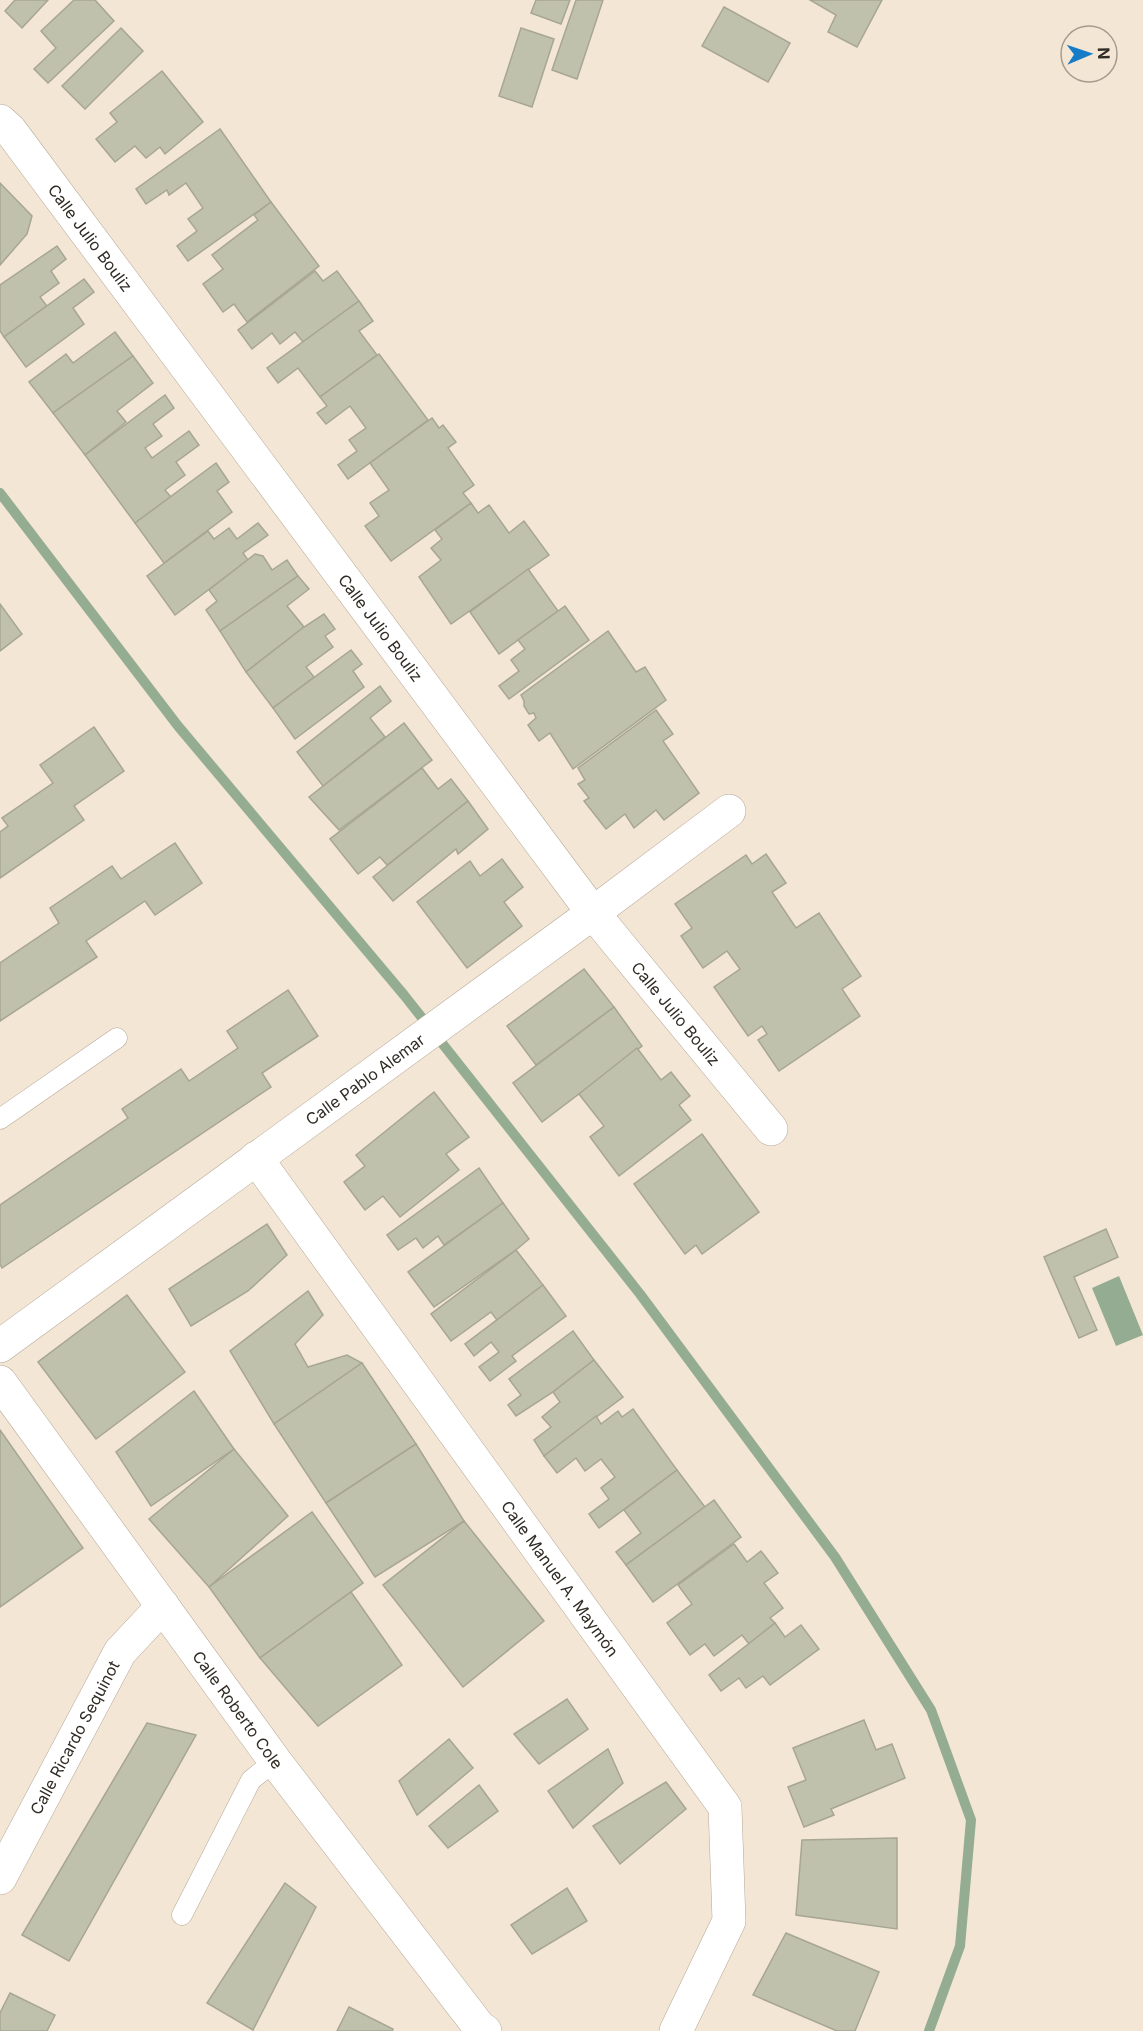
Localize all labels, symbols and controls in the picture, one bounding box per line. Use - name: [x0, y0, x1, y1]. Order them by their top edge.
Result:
- north arrow: [1059, 24, 1119, 84]
- text: N: [1094, 47, 1114, 60]
- street label: Calle Julio Bouliz: [44, 180, 137, 296]
- street label: Calle Julio Bouliz: [334, 570, 427, 685]
- street label: Calle Julio Bouliz: [627, 958, 725, 1070]
- street label: Calle Pablo Alemar: [302, 1029, 428, 1130]
- street label: Calle Manuel A. Maymón: [497, 1497, 623, 1661]
- street label: Calle Roberto Cole: [188, 1647, 287, 1773]
- street label: Calle Ricardo Sequinot: [26, 1657, 124, 1818]

